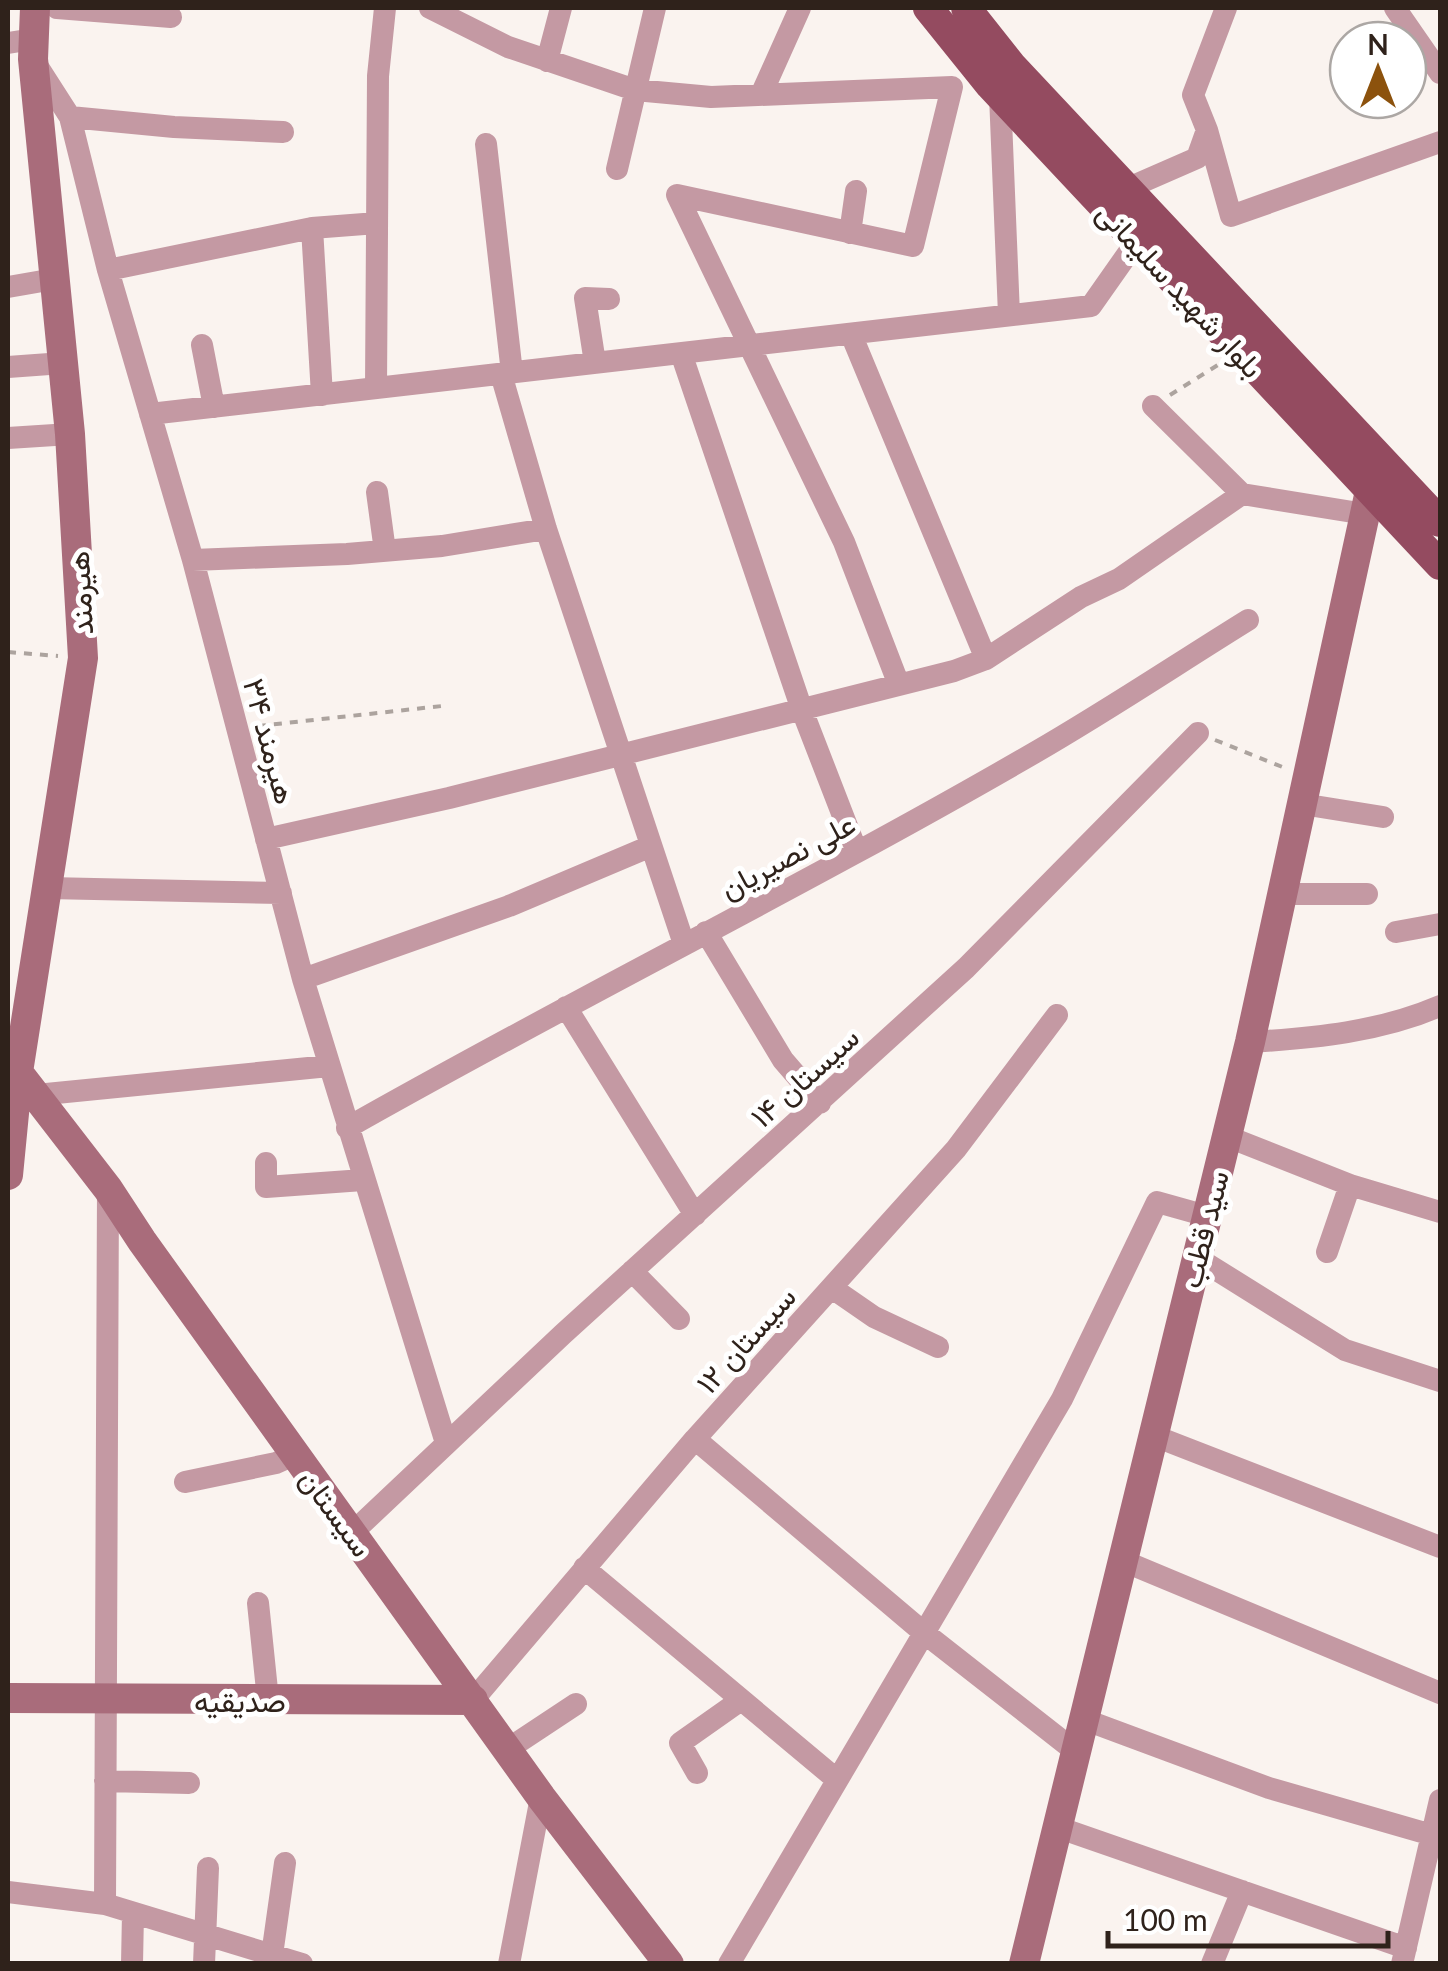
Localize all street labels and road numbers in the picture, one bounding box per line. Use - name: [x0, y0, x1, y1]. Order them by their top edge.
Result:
- street label: بلوار شهید سلیمانی: [1089, 194, 1272, 386]
- street label: هیرمند: [59, 550, 101, 636]
- street label: هیرمند ۳۴: [235, 674, 305, 808]
- street label: علی نصیریان: [713, 804, 862, 907]
- street label: سیستان ۱۴: [743, 1018, 866, 1135]
- street label: سید قطب: [1171, 1166, 1236, 1292]
- street label: سیستان ۱۲: [688, 1278, 803, 1401]
- street label: سیستان: [292, 1461, 381, 1563]
- street label: صدیقیه: [194, 1682, 286, 1719]

